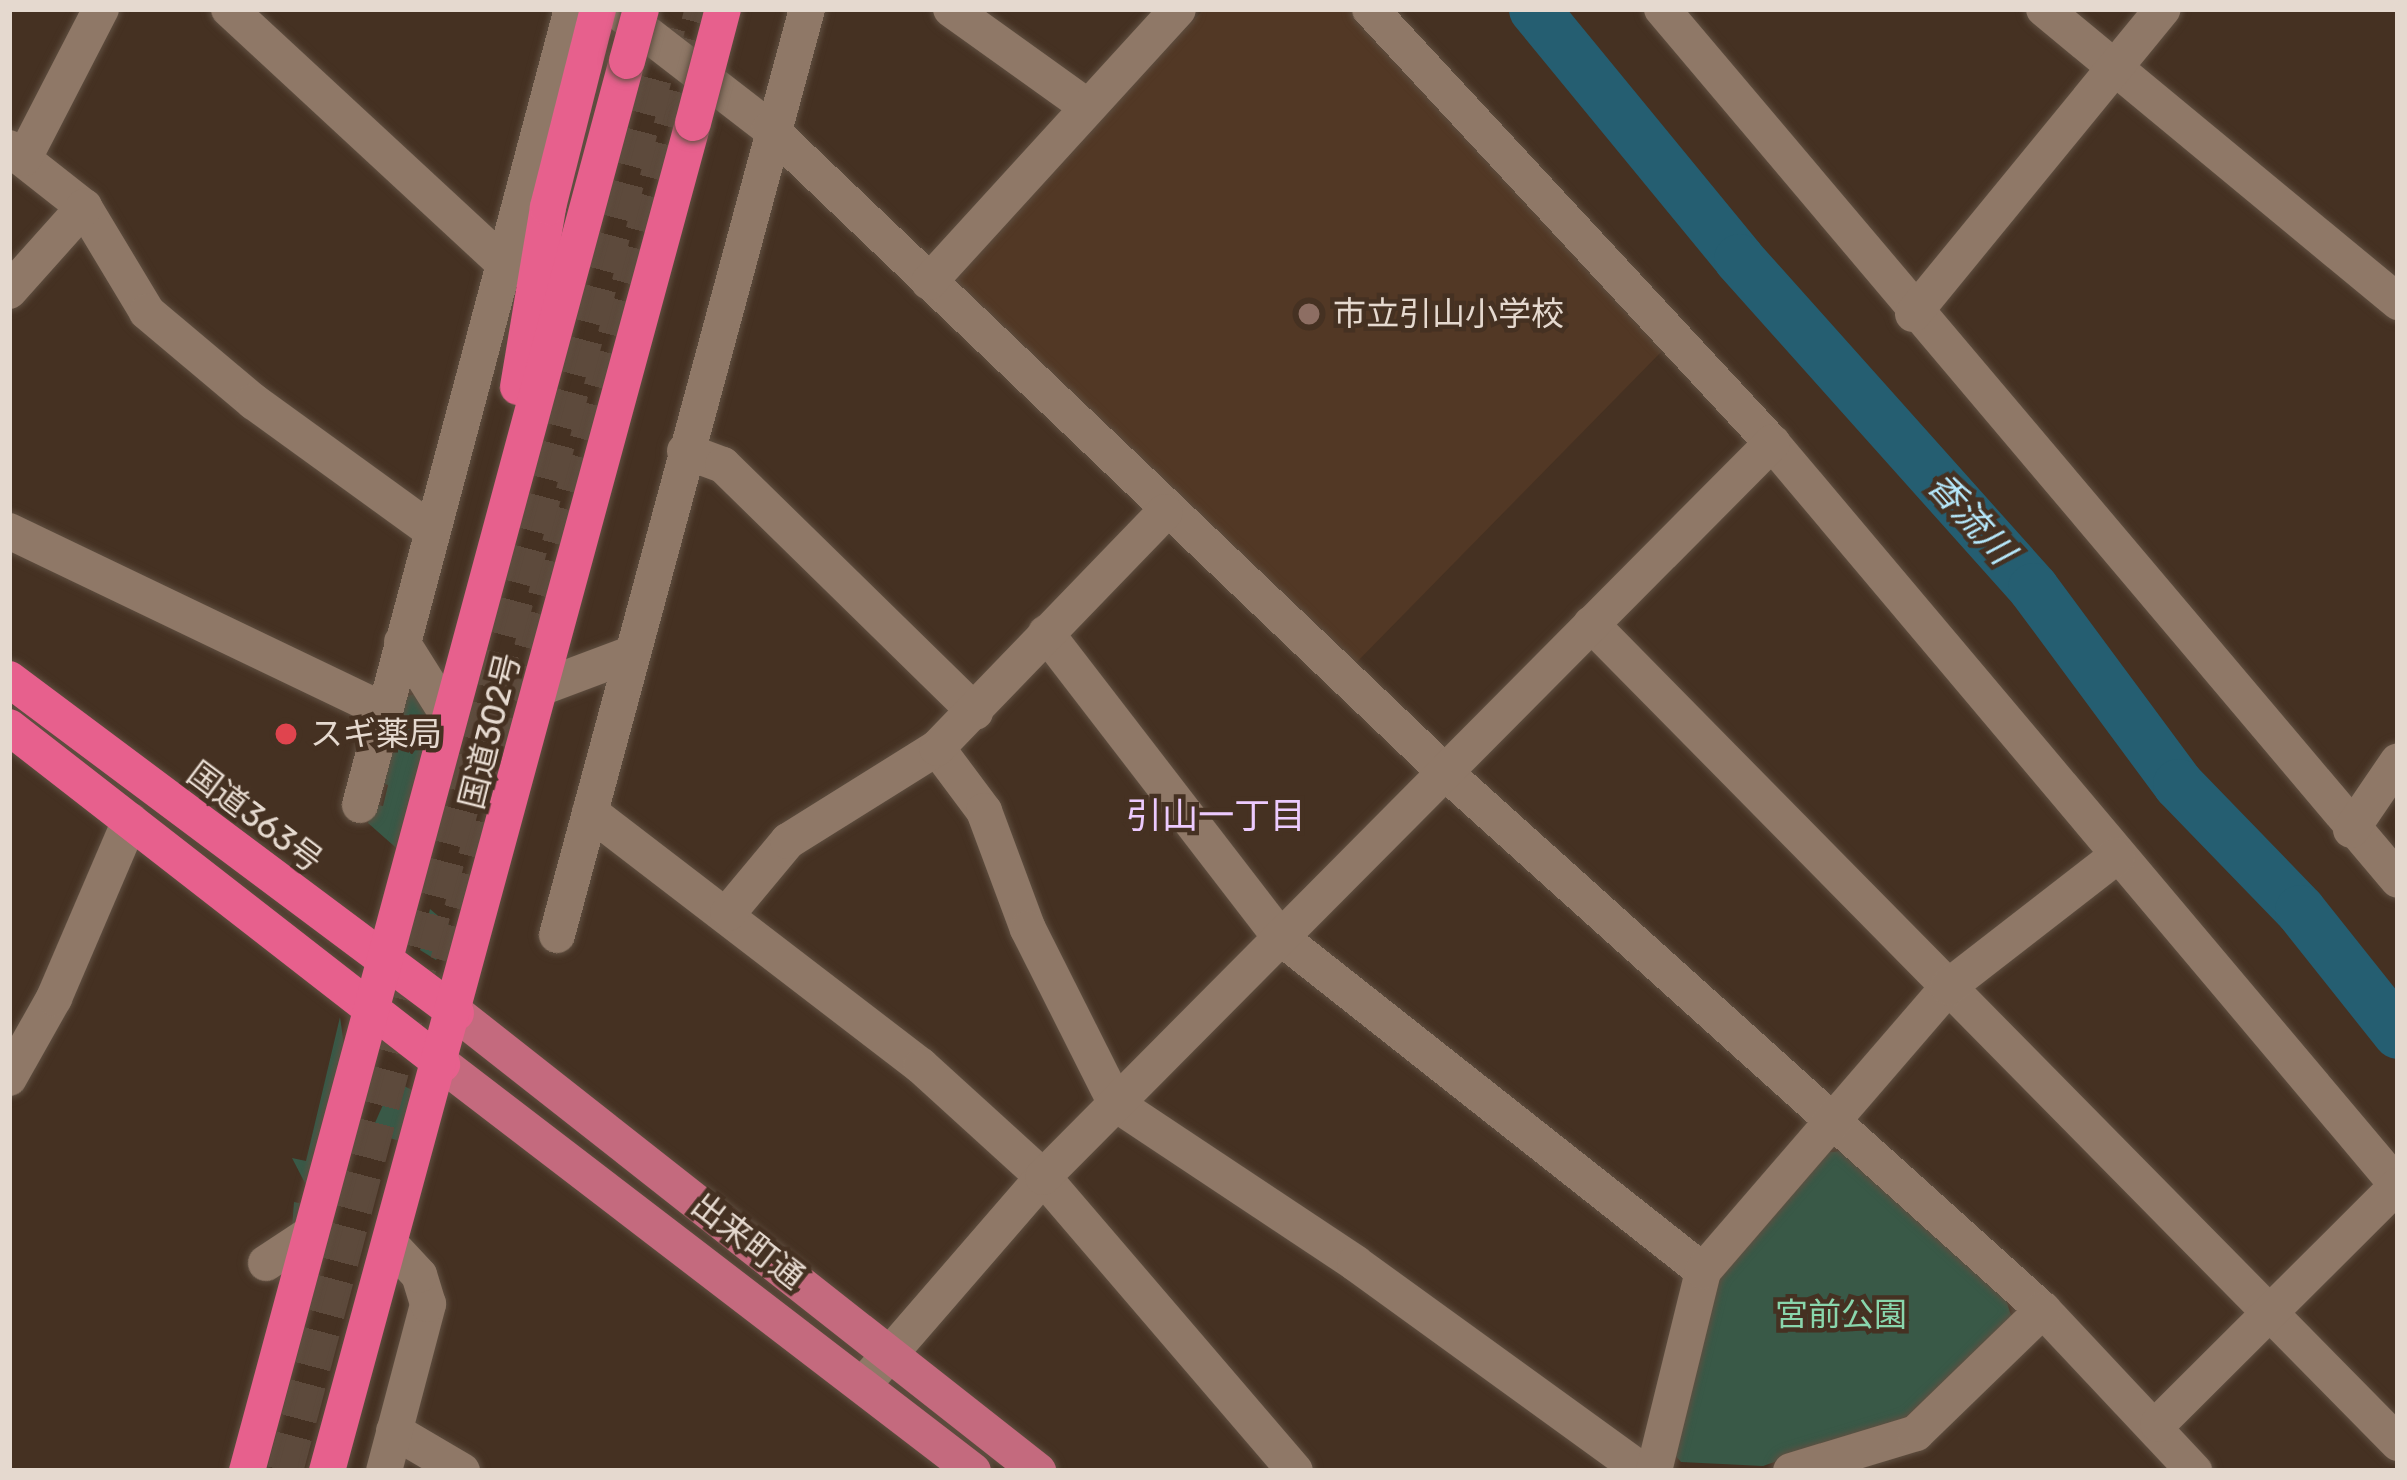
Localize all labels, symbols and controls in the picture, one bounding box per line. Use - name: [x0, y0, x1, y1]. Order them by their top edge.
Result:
- place label: 市立引山小学校: [1333, 294, 1564, 334]
- marker: 市立引山小学校: [1296, 301, 1322, 327]
- water label: 香流川: [1919, 463, 2023, 573]
- street label: 国道302号: [452, 649, 528, 813]
- place label: スギ薬局: [310, 714, 442, 754]
- marker: スギ薬局: [273, 721, 299, 747]
- street label: 国道363号: [180, 753, 330, 881]
- district label: 引山一丁目: [1126, 794, 1306, 838]
- street label: 出来町通: [684, 1185, 812, 1297]
- park label: 宮前公園: [1775, 1295, 1907, 1335]

